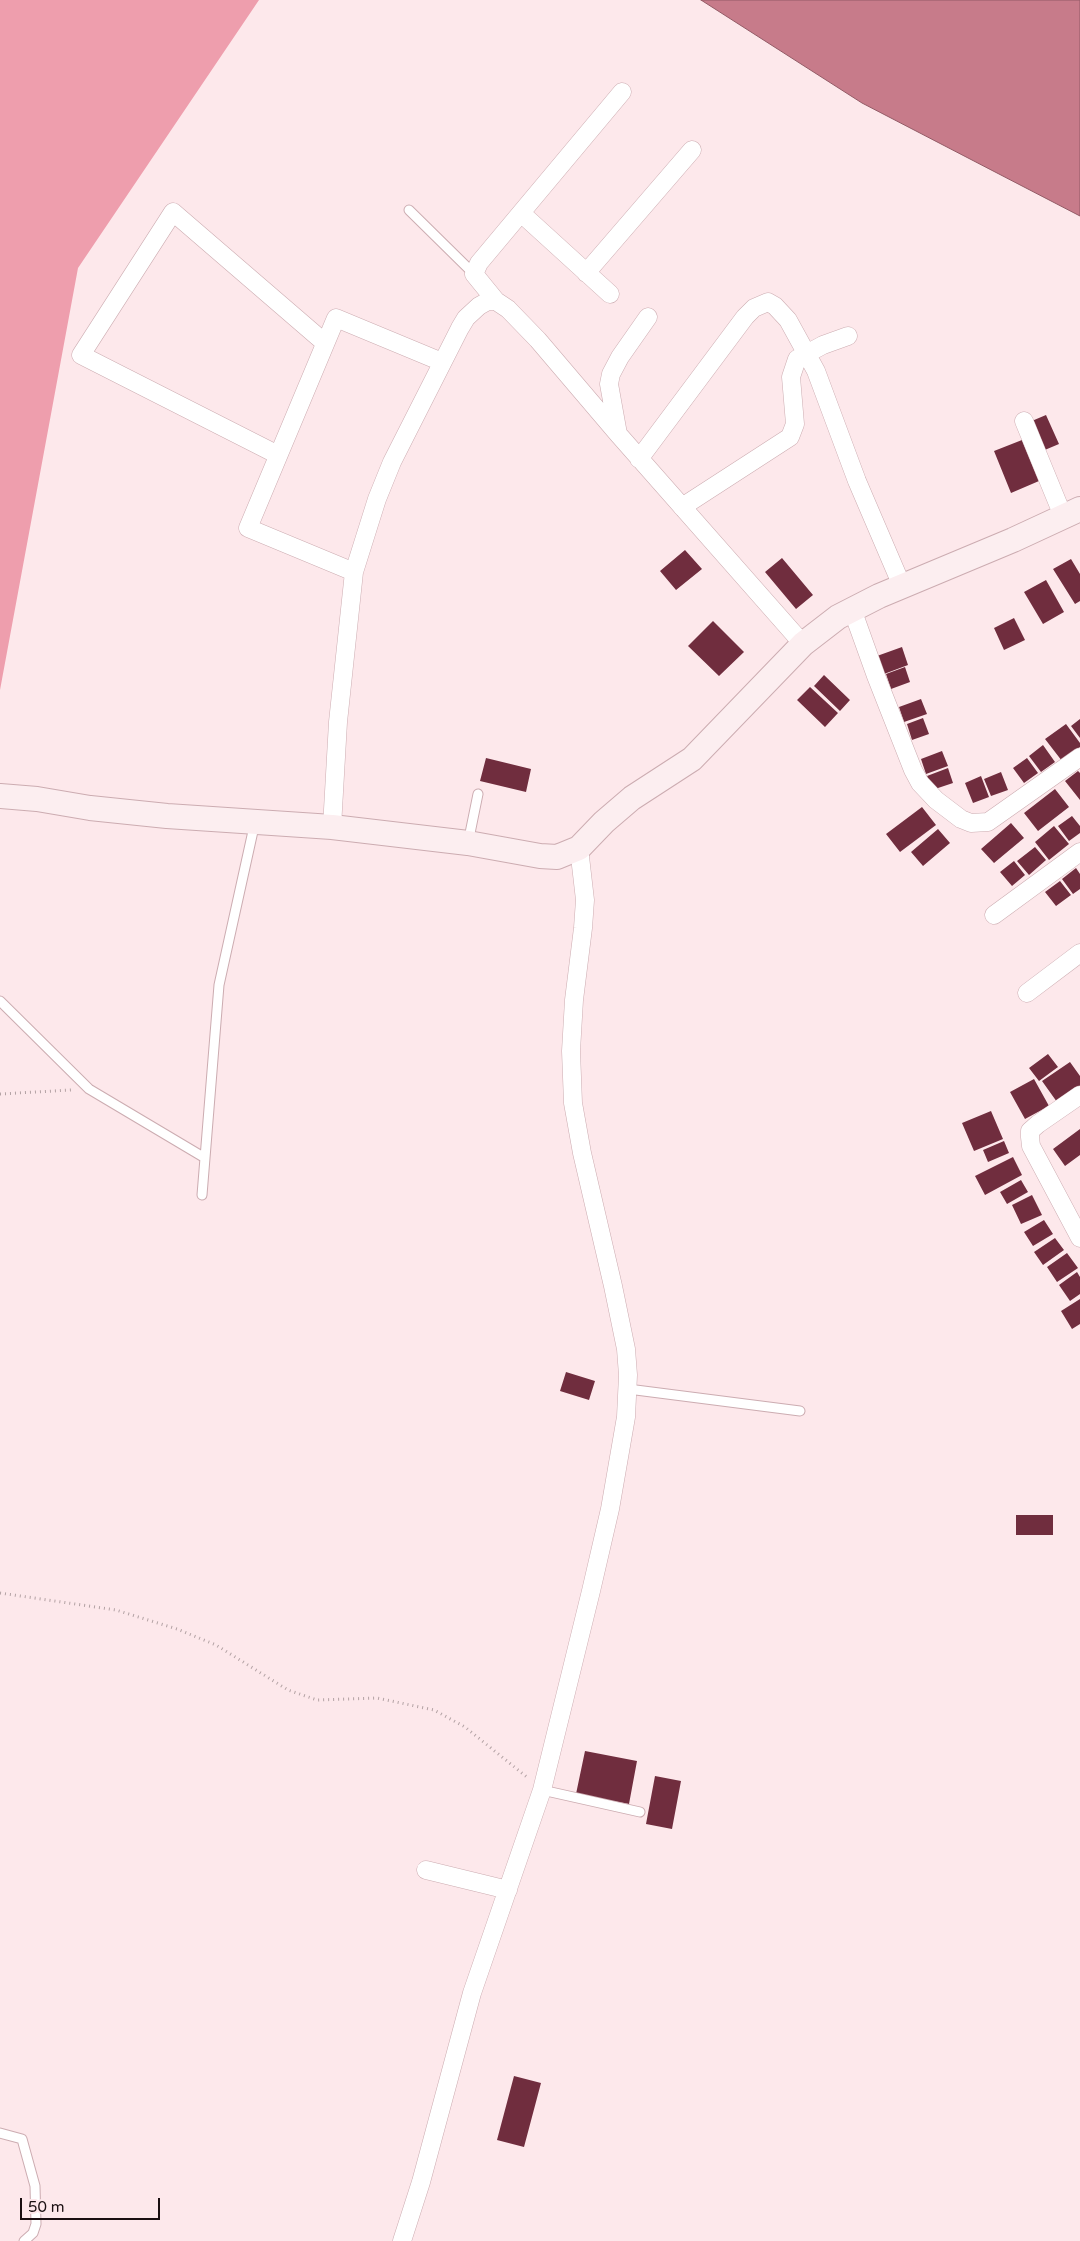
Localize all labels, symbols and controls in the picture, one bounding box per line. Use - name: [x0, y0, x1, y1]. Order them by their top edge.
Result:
- scale bar: [22, 2188, 162, 2220]
- text: 50 m: [28, 2198, 65, 2216]

